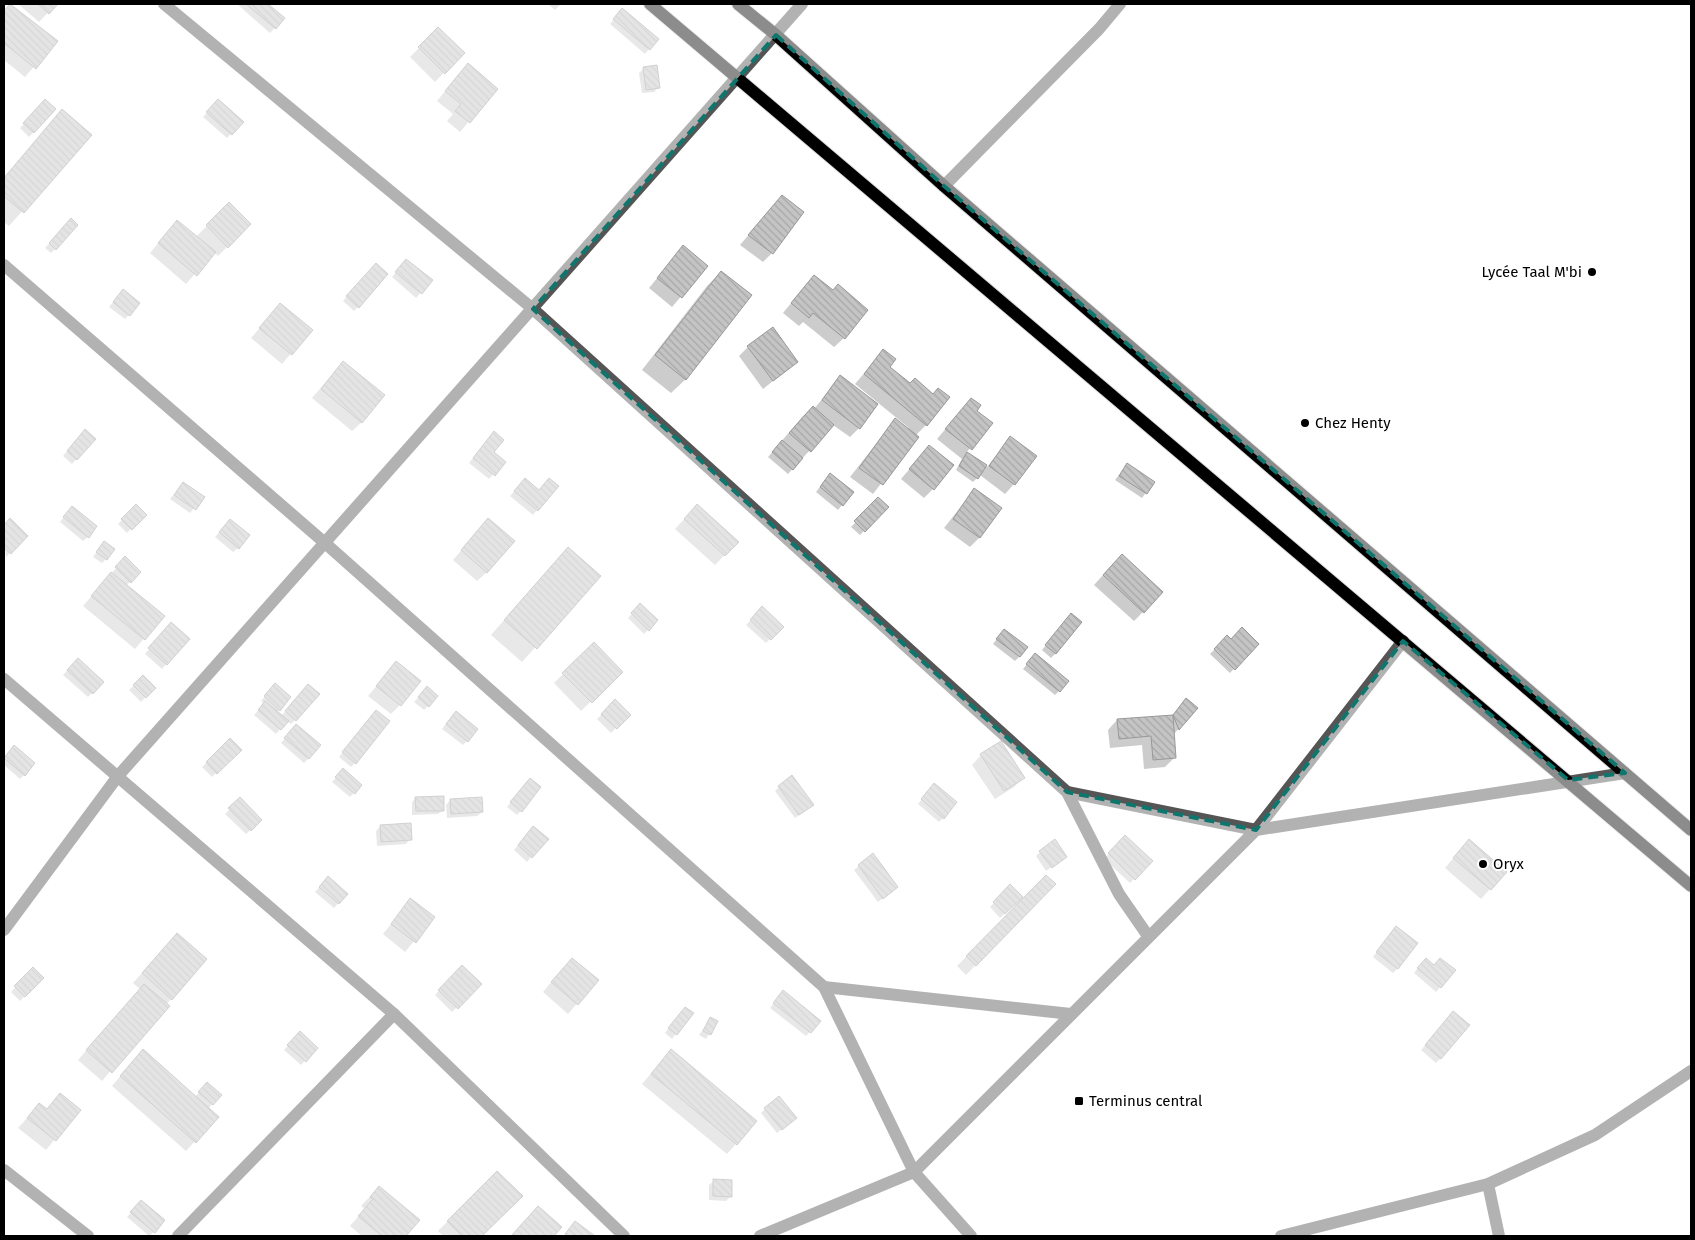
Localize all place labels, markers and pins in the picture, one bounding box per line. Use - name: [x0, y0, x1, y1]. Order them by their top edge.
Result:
- place label: Lycée Taal M'bi: [1481, 263, 1582, 281]
- marker: Lycée Taal M'bi: [1586, 266, 1598, 278]
- place label: Chez Henty: [1315, 414, 1391, 432]
- marker: Chez Henty: [1299, 417, 1311, 429]
- place label: Oryx: [1493, 855, 1525, 873]
- marker: Oryx: [1477, 858, 1489, 870]
- place label: Terminus central: [1089, 1092, 1203, 1110]
- marker: Terminus central: [1073, 1095, 1085, 1107]

